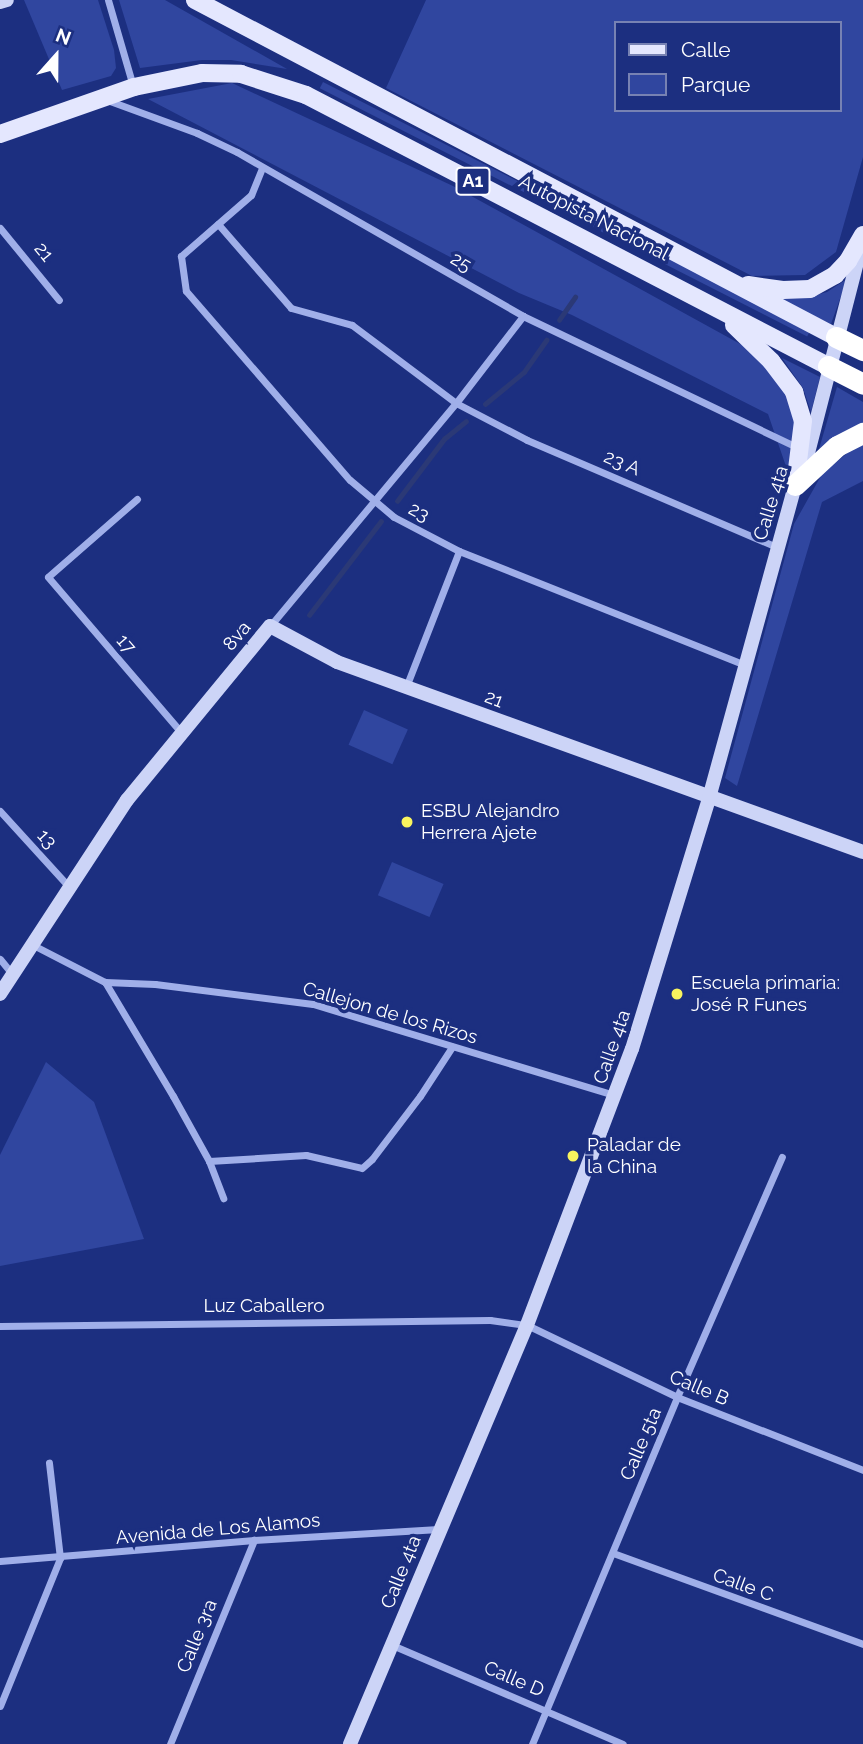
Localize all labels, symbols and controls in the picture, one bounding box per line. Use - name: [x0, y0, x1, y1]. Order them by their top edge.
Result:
- north arrow: [21, 21, 91, 91]
- legend: [614, 21, 842, 112]
- text: N: [53, 24, 74, 49]
- text: Calle: [681, 37, 731, 62]
- text: Parque: [681, 72, 750, 97]
- road number: A1: [456, 166, 490, 196]
- street label: Autopista Nacional: [515, 170, 673, 266]
- street label: 21: [29, 238, 59, 266]
- street label: 25: [447, 247, 475, 277]
- street label: 23 A: [600, 445, 644, 481]
- street label: Calle 4ta: [749, 463, 793, 543]
- street label: 23: [405, 497, 433, 527]
- street label: 8va: [218, 617, 256, 655]
- street label: 17: [111, 630, 141, 658]
- street label: 21: [481, 685, 507, 713]
- place label: ESBU Alejandro Herrera Ajete: [421, 800, 560, 844]
- marker: ESBU Alejandro Herrera Ajete: [399, 814, 415, 830]
- street label: 13: [32, 825, 62, 853]
- place label: Escuela primaria: José R Funes: [691, 972, 840, 1016]
- street label: Callejon de los Rizos: [300, 977, 480, 1049]
- marker: Escuela primaria: José R Funes: [669, 986, 685, 1002]
- street label: Calle 4ta: [589, 1007, 635, 1087]
- place label: Paladar de la China: [587, 1134, 681, 1178]
- marker: Paladar de la China: [565, 1148, 581, 1164]
- street label: Luz Caballero: [203, 1295, 325, 1317]
- street label: Calle B: [666, 1365, 732, 1411]
- street label: Calle 5ta: [616, 1404, 666, 1484]
- street label: Avenida de Los Alamos: [115, 1509, 321, 1549]
- street label: Calle 4ta: [376, 1532, 426, 1612]
- street label: Calle C: [710, 1564, 776, 1606]
- street label: Calle 3ra: [172, 1596, 222, 1676]
- street label: Calle D: [480, 1656, 548, 1702]

